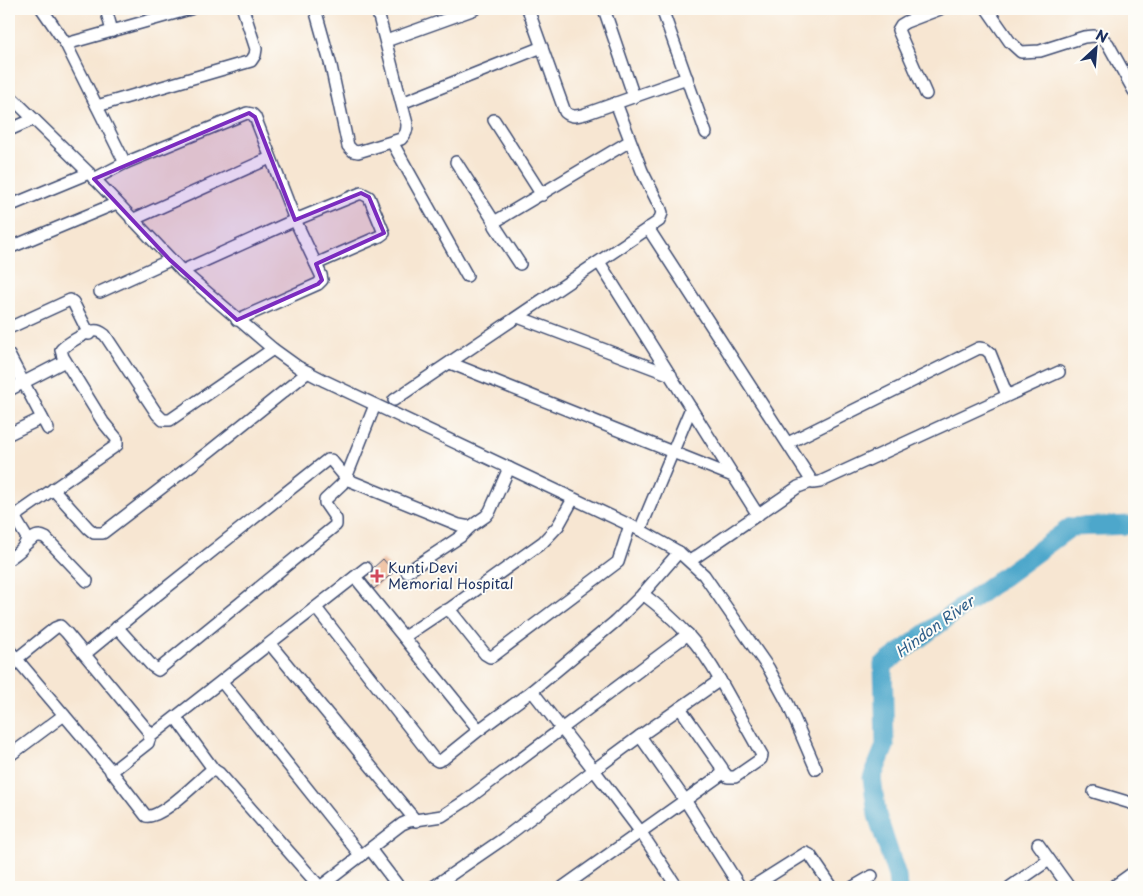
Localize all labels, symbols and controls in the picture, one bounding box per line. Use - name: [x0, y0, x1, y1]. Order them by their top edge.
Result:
- north arrow: [1070, 22, 1120, 72]
- text: N: [1092, 24, 1112, 48]
- place label: Kunti Devi Memorial Hospital: [388, 557, 514, 594]
- marker: Kunti Devi Memorial Hospital: [370, 569, 384, 583]
- water label: Hindon River: [890, 588, 980, 662]

